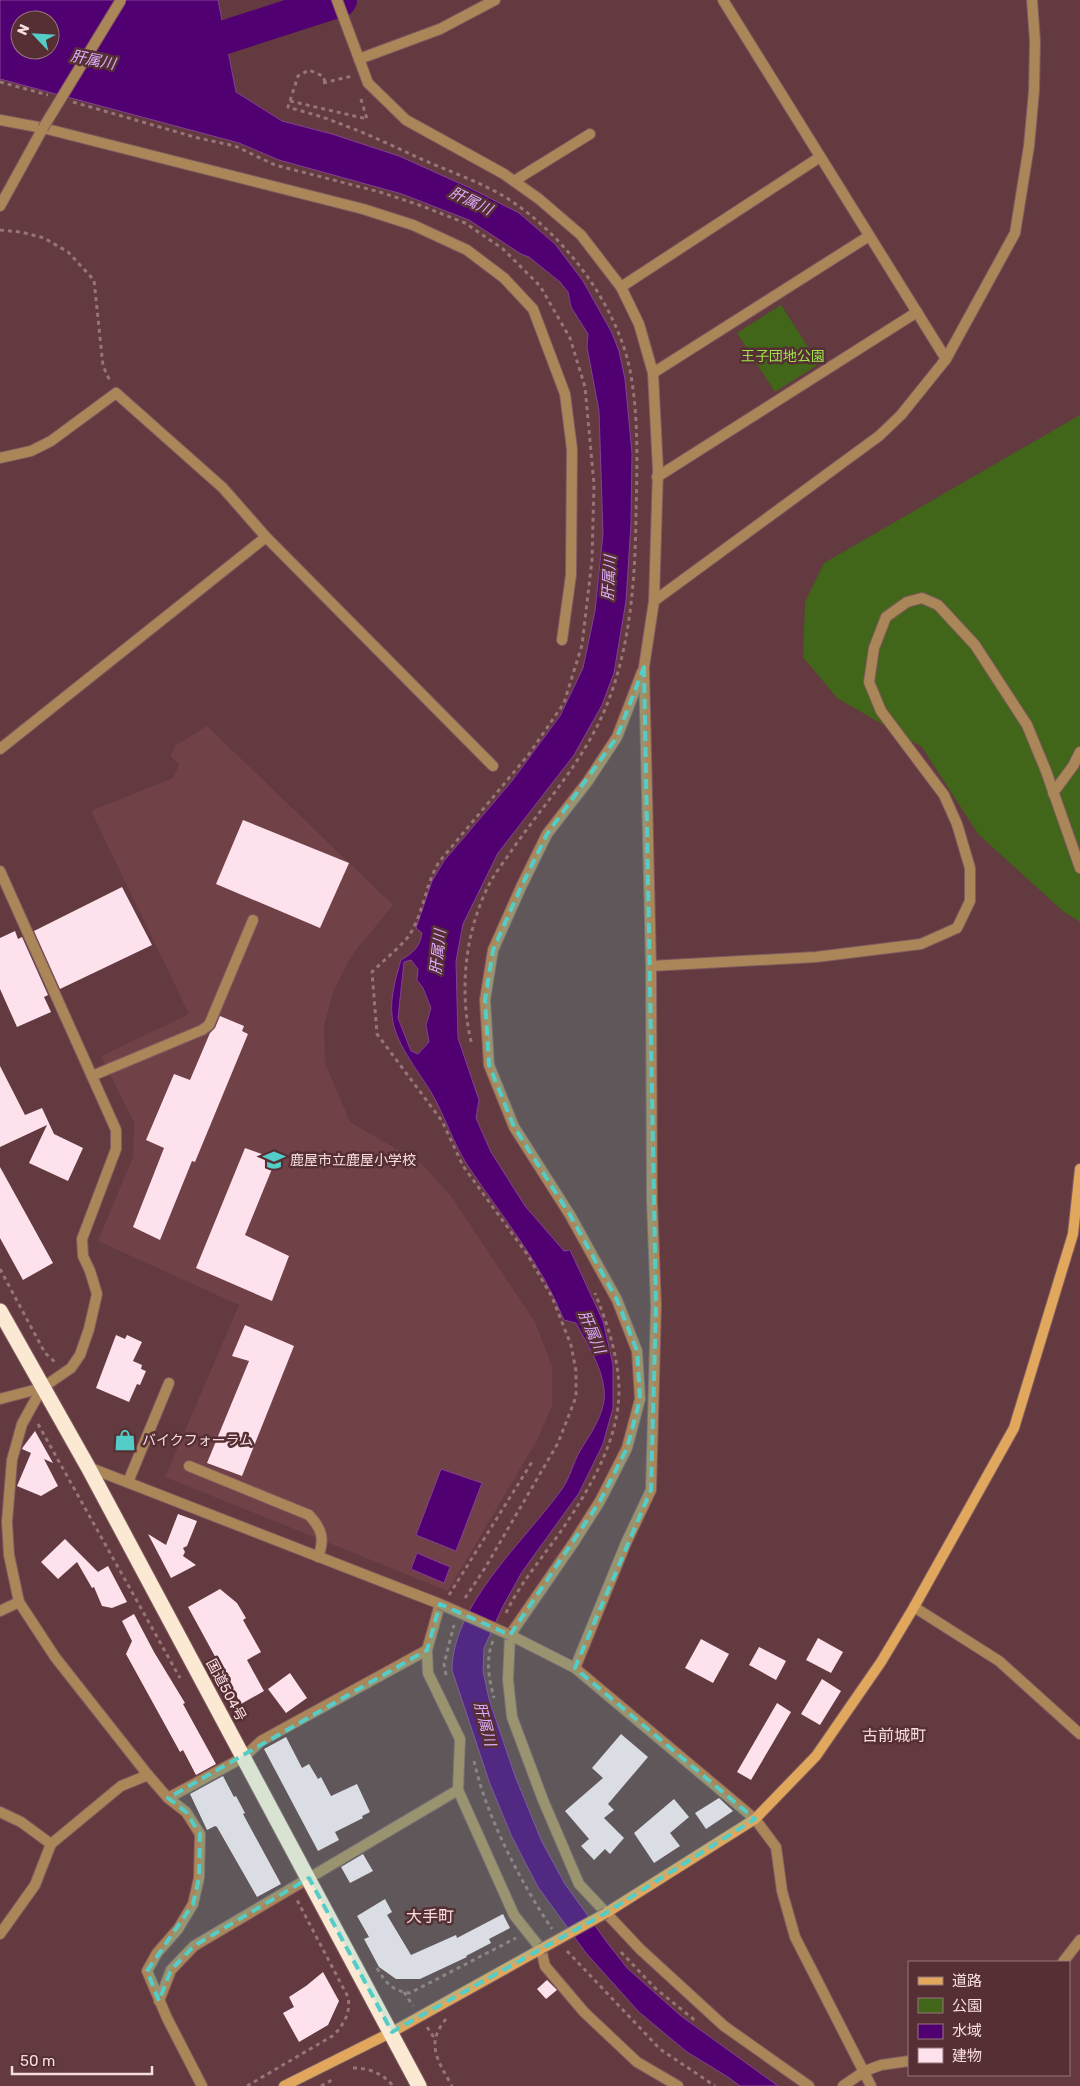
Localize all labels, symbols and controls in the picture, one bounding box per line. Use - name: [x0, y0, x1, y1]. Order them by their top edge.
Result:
- north arrow: [10, 10, 60, 60]
- text: N: [14, 22, 34, 38]
- water label: 肝属川: [69, 47, 119, 74]
- water label: 肝属川: [447, 183, 497, 220]
- park label: 王子団地公園: [741, 348, 825, 365]
- water label: 肝属川: [599, 553, 619, 601]
- water label: 肝属川: [427, 927, 450, 975]
- school or university icon: 鹿屋市立鹿屋小学校: [261, 1147, 287, 1173]
- place label: 鹿屋市立鹿屋小学校: [290, 1152, 416, 1169]
- water label: 肝属川: [575, 1308, 610, 1358]
- shop icon: バイクフォーラム: [112, 1427, 138, 1453]
- place label: バイクフォーラム: [142, 1432, 253, 1449]
- street label: 国道504号: [203, 1656, 249, 1724]
- water label: 肝属川: [470, 1700, 500, 1750]
- district label: 古前城町: [862, 1726, 926, 1745]
- district label: 大手町: [406, 1907, 454, 1926]
- legend: [908, 1961, 1070, 2076]
- text: 道路: [952, 1972, 982, 1990]
- text: 公園: [952, 1997, 982, 2015]
- text: 水域: [952, 2022, 982, 2040]
- scale bar: [12, 2044, 152, 2076]
- text: 建物: [952, 2047, 982, 2065]
- text: 50 m: [20, 2052, 55, 2070]

